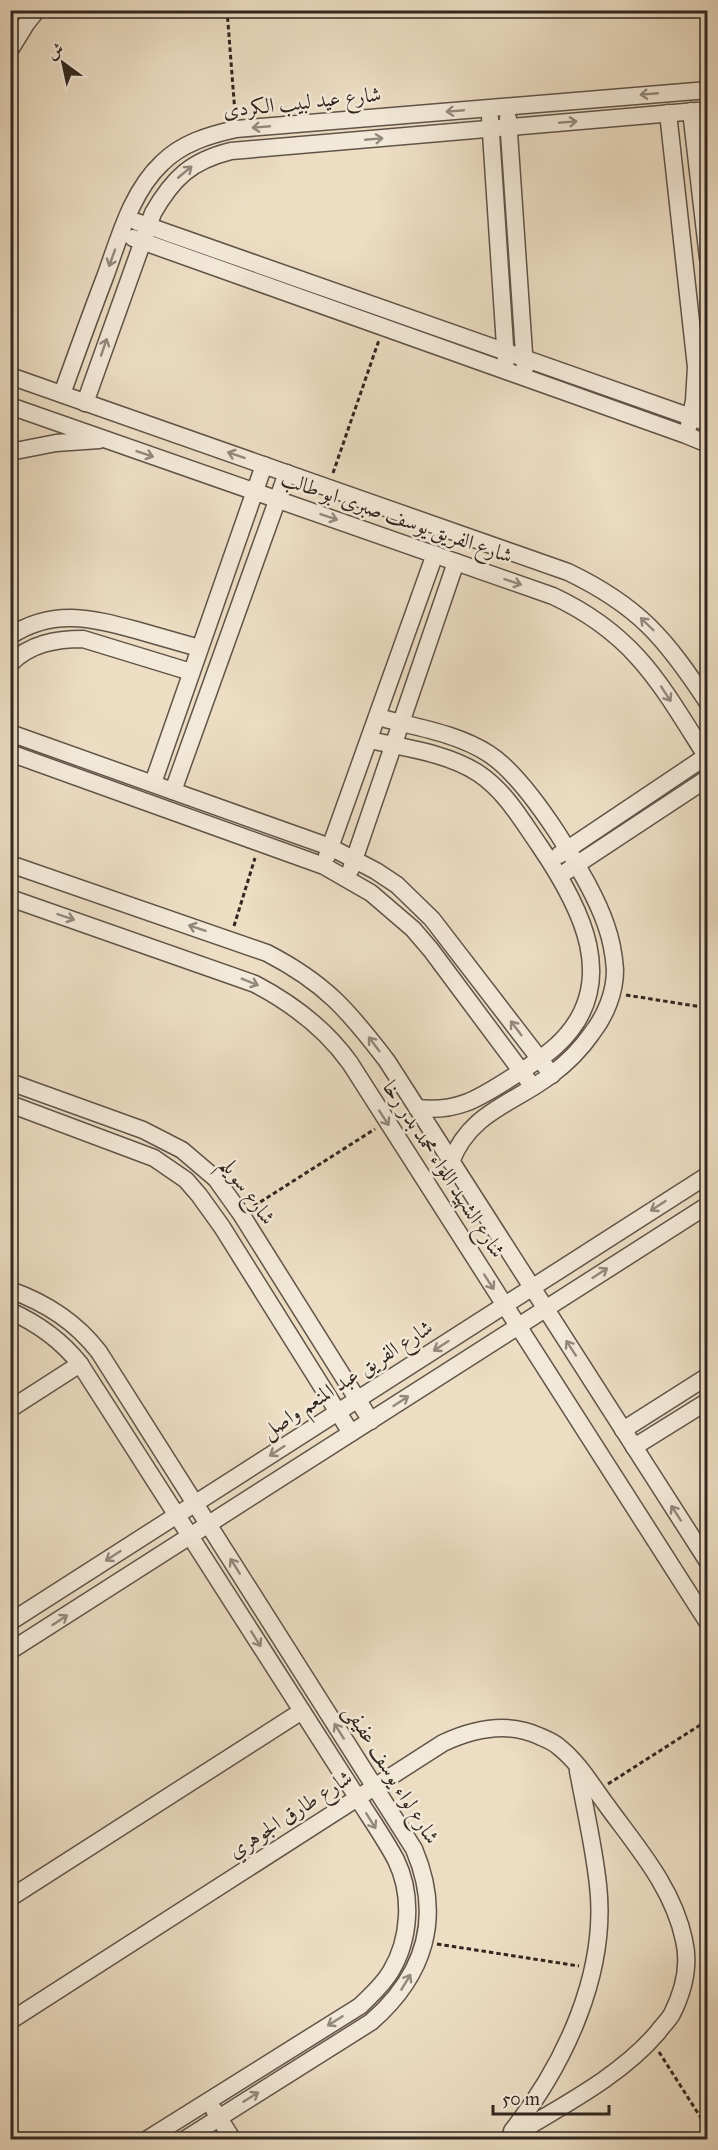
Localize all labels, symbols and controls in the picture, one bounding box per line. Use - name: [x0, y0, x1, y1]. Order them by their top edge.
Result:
- north arrow: [33, 33, 93, 93]
- text: ش: [43, 39, 67, 63]
- street label: شارع عيد لبيب الكردى: [222, 81, 383, 128]
- one-way arrow: [640, 89, 660, 100]
- one-way arrow: [445, 106, 465, 117]
- one-way arrow: [558, 116, 577, 127]
- one-way arrow: [251, 122, 271, 133]
- one-way arrow: [363, 133, 383, 144]
- one-way arrow: [177, 166, 193, 179]
- one-way arrow: [106, 248, 117, 267]
- one-way arrow: [100, 338, 111, 357]
- one-way arrow: [135, 449, 154, 460]
- one-way arrow: [227, 449, 246, 460]
- street label: شارع الفريق يوسف صبرى ابو طالب: [276, 465, 516, 574]
- one-way arrow: [319, 513, 338, 524]
- one-way arrow: [503, 577, 522, 588]
- one-way arrow: [639, 616, 654, 631]
- one-way arrow: [661, 685, 673, 702]
- one-way arrow: [56, 913, 75, 924]
- one-way arrow: [188, 921, 207, 932]
- one-way arrow: [240, 977, 258, 988]
- one-way arrow: [510, 1020, 523, 1036]
- one-way arrow: [367, 1036, 380, 1052]
- street label: شارع الشهيد اللواء محمد بدر رخا: [373, 1076, 511, 1265]
- one-way arrow: [378, 1109, 391, 1126]
- street label: شارع سويلم: [208, 1152, 281, 1234]
- one-way arrow: [650, 1201, 667, 1213]
- one-way arrow: [592, 1267, 609, 1280]
- one-way arrow: [484, 1273, 496, 1290]
- street label: شارع الفريق عبد المنعم واصل: [256, 1314, 441, 1450]
- one-way arrow: [433, 1340, 450, 1352]
- one-way arrow: [564, 1340, 577, 1357]
- one-way arrow: [392, 1395, 409, 1407]
- one-way arrow: [269, 1445, 286, 1457]
- one-way arrow: [670, 1505, 682, 1521]
- one-way arrow: [105, 1550, 122, 1562]
- one-way arrow: [228, 1558, 241, 1575]
- one-way arrow: [51, 1613, 68, 1625]
- one-way arrow: [249, 1630, 262, 1647]
- street label: شارع لواء يوسف عفيفى: [334, 1699, 445, 1851]
- one-way arrow: [333, 1723, 345, 1740]
- street label: شارع طارق الجوهري: [223, 1764, 360, 1868]
- one-way arrow: [366, 1812, 378, 1829]
- one-way arrow: [401, 1974, 413, 1991]
- one-way arrow: [327, 2015, 344, 2027]
- scale bar: [493, 2078, 608, 2116]
- text: 50 m: [502, 2088, 540, 2110]
- one-way arrow: [242, 2091, 259, 2103]

